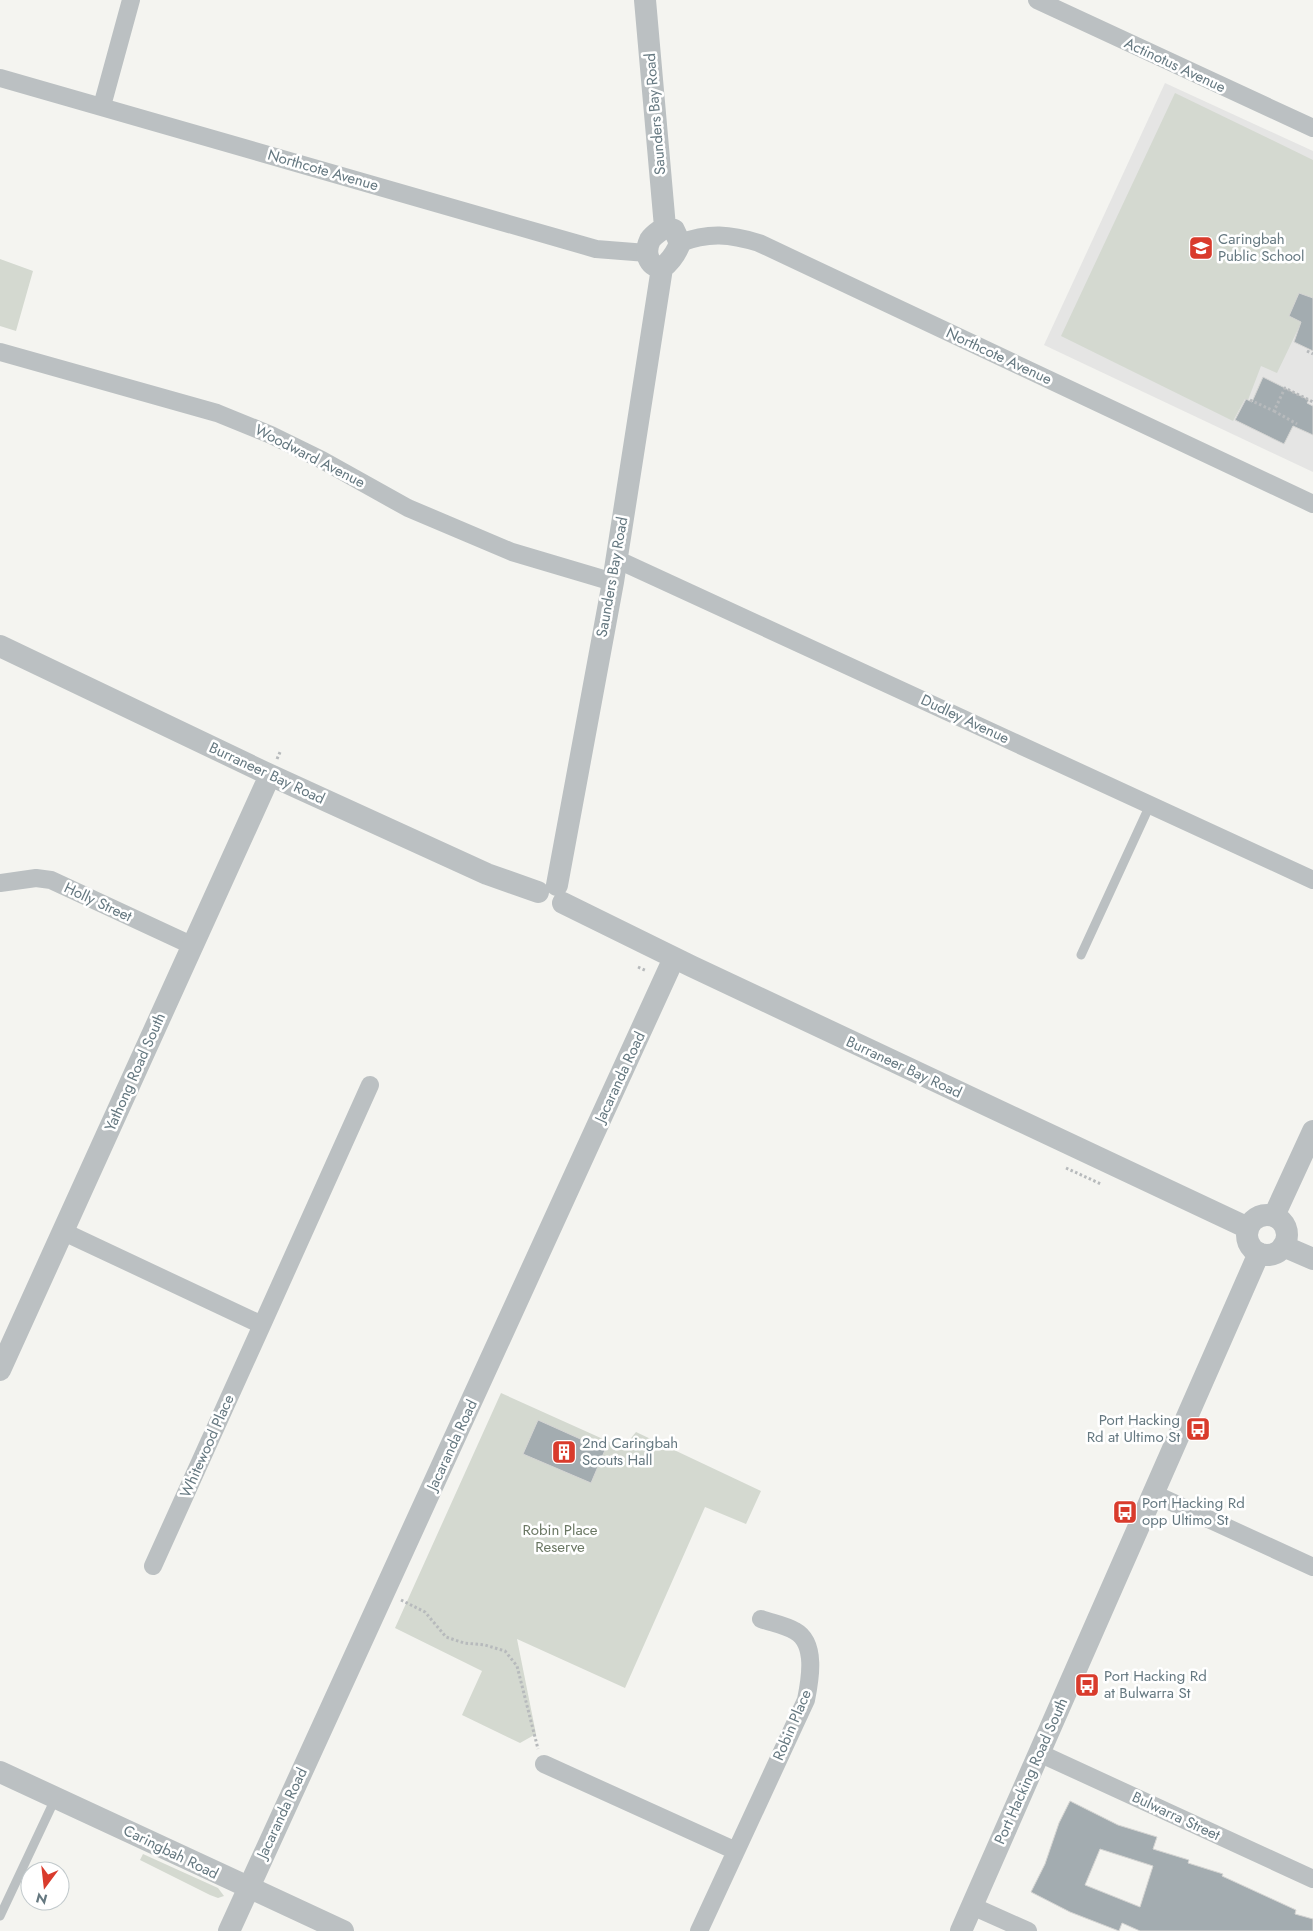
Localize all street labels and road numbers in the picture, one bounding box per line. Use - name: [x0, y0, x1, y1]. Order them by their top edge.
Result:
- street label: Actinotus Avenue: [1121, 32, 1229, 98]
- street label: Saunders Bay Road: [639, 52, 671, 176]
- street label: Northcote Avenue: [265, 144, 381, 196]
- street label: Northcote Avenue: [943, 322, 1056, 390]
- street label: Woodward Avenue: [251, 419, 369, 493]
- street label: Saunders Bay Road: [591, 515, 633, 639]
- street label: Dudley Avenue: [917, 689, 1013, 749]
- street label: Burraneer Bay Road: [205, 736, 329, 810]
- street label: Holly Street: [60, 877, 136, 927]
- street label: Yathong Road South: [99, 1009, 171, 1135]
- street label: Jacaranda Road: [588, 1028, 651, 1128]
- street label: Burraneer Bay Road: [842, 1030, 966, 1104]
- street label: Whitewood Place: [174, 1391, 240, 1501]
- street label: Jacaranda Road: [420, 1396, 483, 1496]
- street label: Robin Place: [767, 1686, 817, 1764]
- street label: Port Hacking Road South: [989, 1694, 1073, 1848]
- street label: Jacaranda Road: [250, 1764, 313, 1864]
- street label: Bulwarra Street: [1128, 1786, 1224, 1846]
- street label: Caringbah Road: [120, 1819, 222, 1885]

